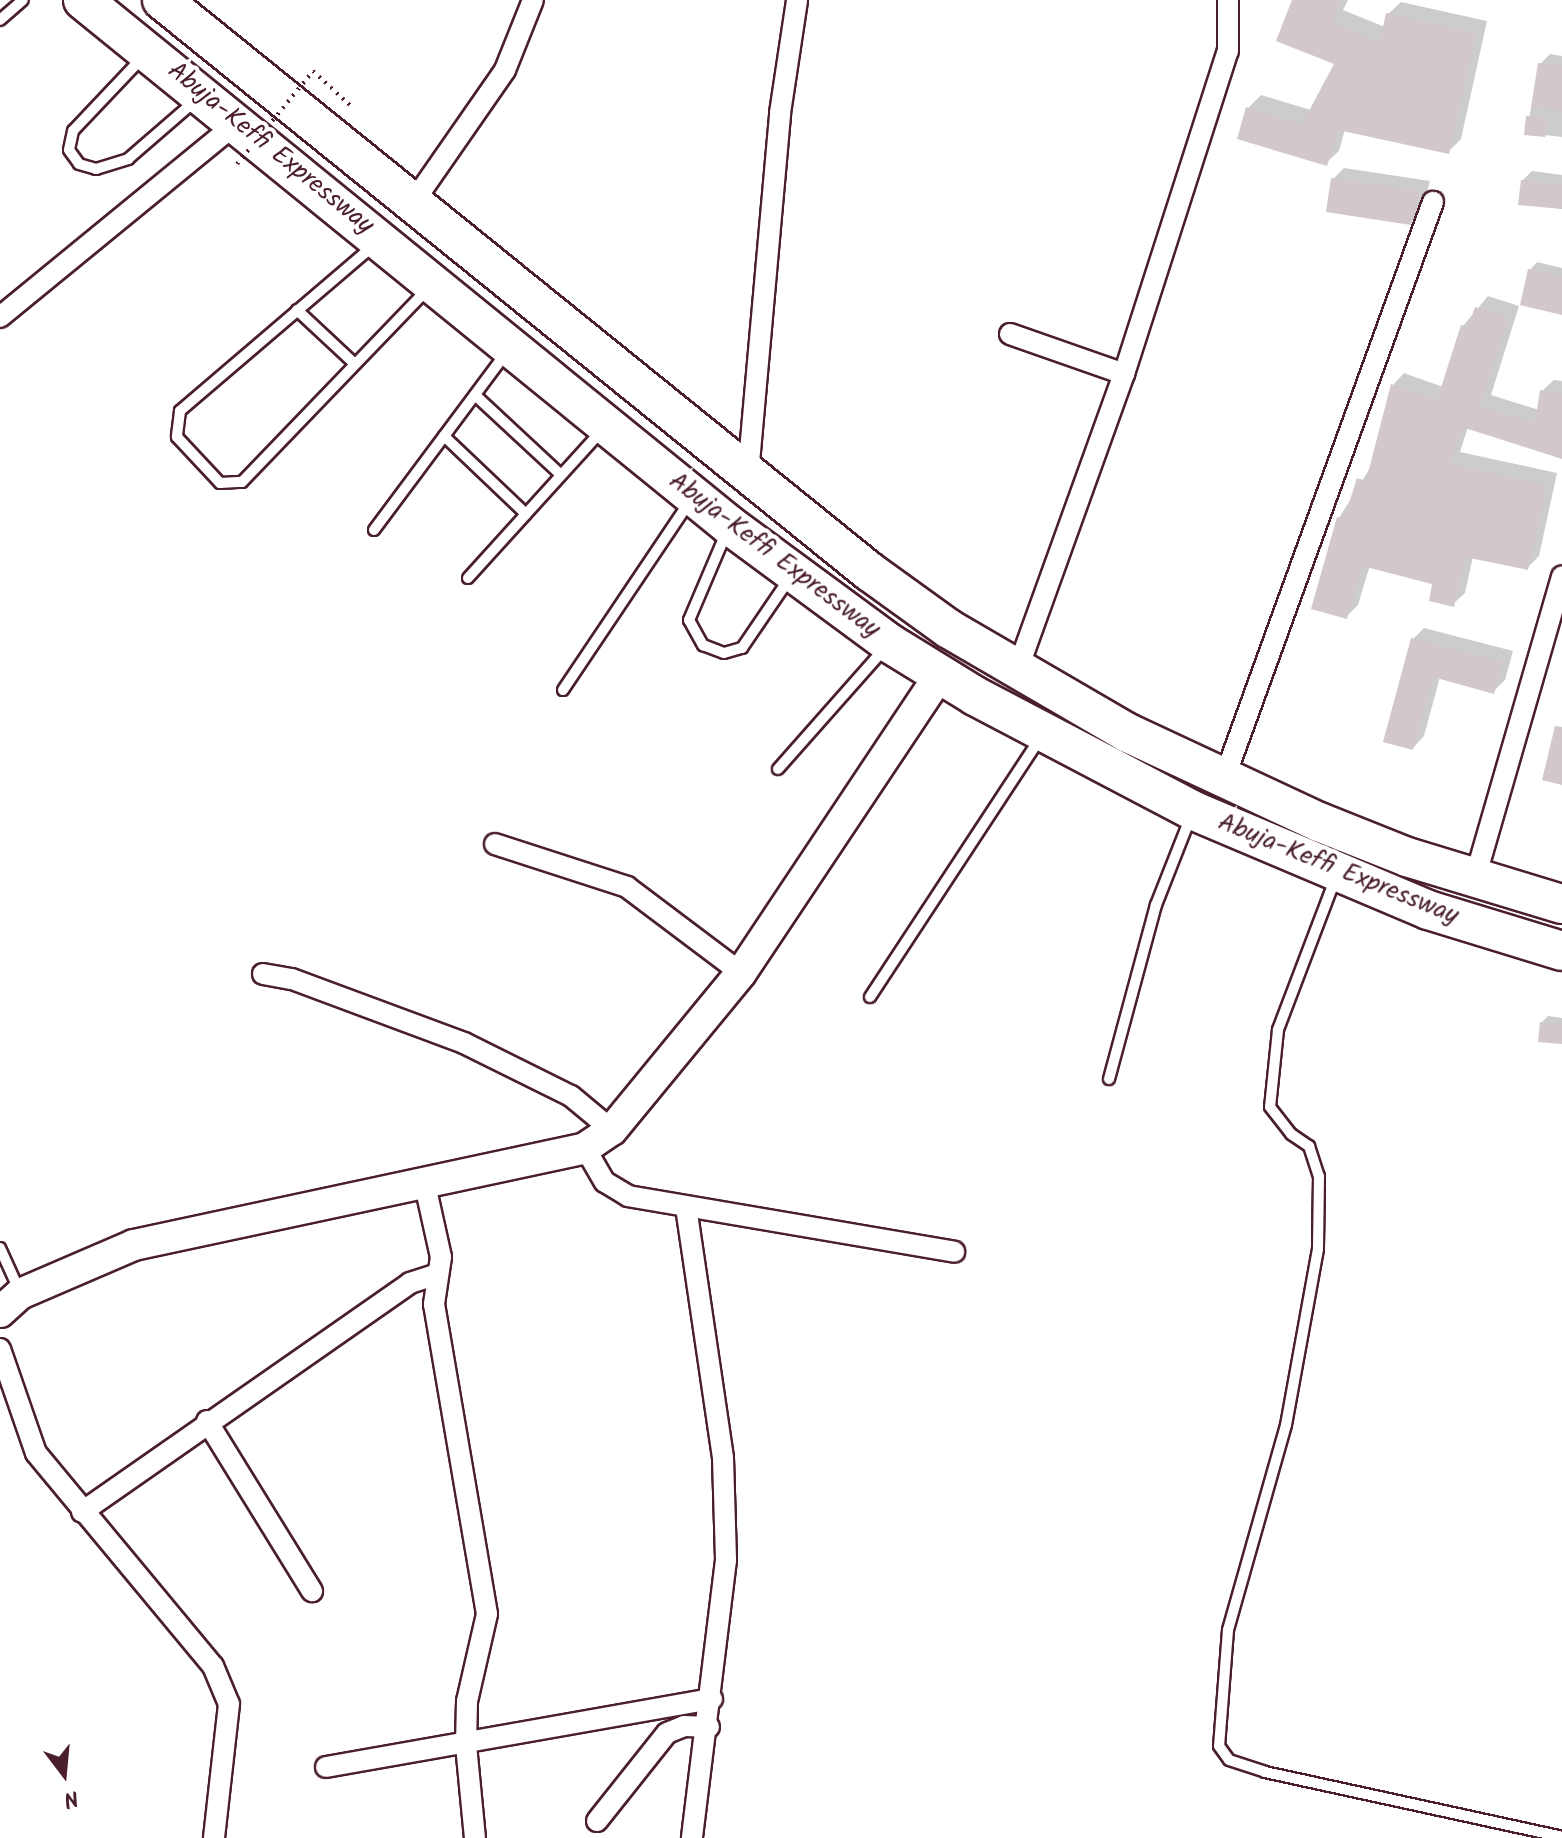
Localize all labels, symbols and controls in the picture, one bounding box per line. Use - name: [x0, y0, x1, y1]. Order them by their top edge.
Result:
- street label: Abuja-Keffi Expressway: [160, 56, 380, 242]
- street label: Abuja-Keffi Expressway: [662, 466, 886, 646]
- street label: Abuja-Keffi Expressway: [1213, 807, 1463, 933]
- north arrow: [24, 1734, 104, 1814]
- text: N: [59, 1779, 82, 1816]

